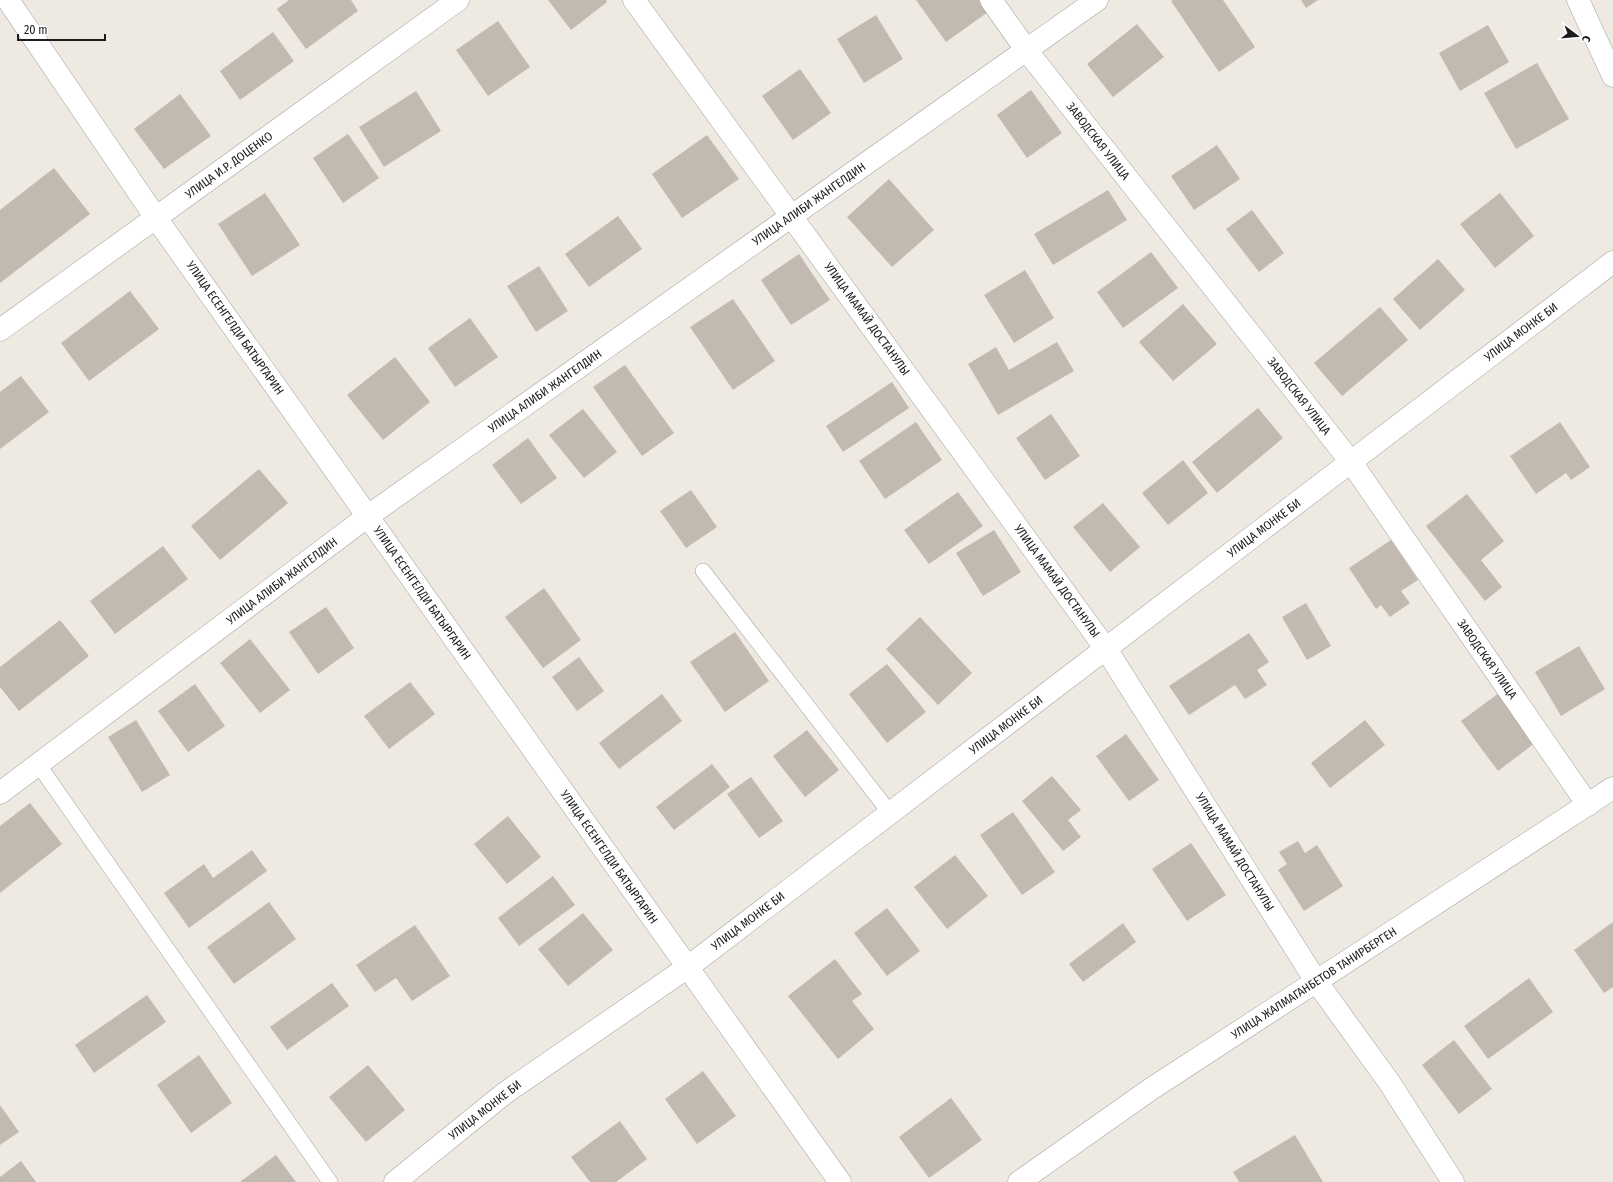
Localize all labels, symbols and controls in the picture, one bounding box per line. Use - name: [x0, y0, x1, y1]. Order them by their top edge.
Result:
- scale bar: [18, 16, 105, 42]
- north arrow: [1557, 16, 1597, 56]
- text: 20 m: [24, 23, 48, 37]
- text: С: [1579, 34, 1593, 43]
- street label: ЗАВОДСКАЯ УЛИЦА: [1063, 100, 1133, 183]
- street label: УЛИЦА И.Р. ДОЦЕНКО: [182, 129, 275, 202]
- street label: УЛИЦА АЛИБИ ЖАНГЕЛДИН: [749, 159, 868, 249]
- street label: УЛИЦА ЕСЕНГЕЛДИ БАТЫРГАРИН: [183, 258, 287, 397]
- street label: УЛИЦА МАМАЙ ДОСТАНУЛЫ: [821, 258, 914, 378]
- street label: УЛИЦА МОНКЕ БИ: [1481, 300, 1560, 365]
- street label: УЛИЦА АЛИБИ ЖАНГЕЛДИН: [485, 346, 604, 436]
- street label: ЗАВОДСКАЯ УЛИЦА: [1264, 355, 1334, 438]
- street label: УЛИЦА МОНКЕ БИ: [1224, 496, 1303, 561]
- street label: УЛИЦА МАМАЙ ДОСТАНУЛЫ: [1011, 520, 1104, 640]
- street label: УЛИЦА ЕСЕНГЕЛДИ БАТЫРГАРИН: [370, 523, 474, 662]
- street label: УЛИЦА АЛИБИ ЖАНГЕЛДИН: [223, 535, 340, 628]
- street label: ЗАВОДСКАЯ УЛИЦА: [1454, 616, 1520, 702]
- street label: УЛИЦА МОНКЕ БИ: [966, 693, 1045, 758]
- street label: УЛИЦА ЕСЕНГЕЛДИ БАТЫРГАРИН: [557, 787, 661, 926]
- street label: УЛИЦА МАМАЙ ДОСТАНУЛЫ: [1192, 789, 1278, 914]
- street label: УЛИЦА МОНКЕ БИ: [708, 889, 787, 954]
- street label: УЛИЦА ЖАЛМАГАНБЕТОВ ТАНИРБЕРГЕН: [1228, 924, 1399, 1042]
- street label: УЛИЦА МОНКЕ БИ: [445, 1077, 524, 1143]

